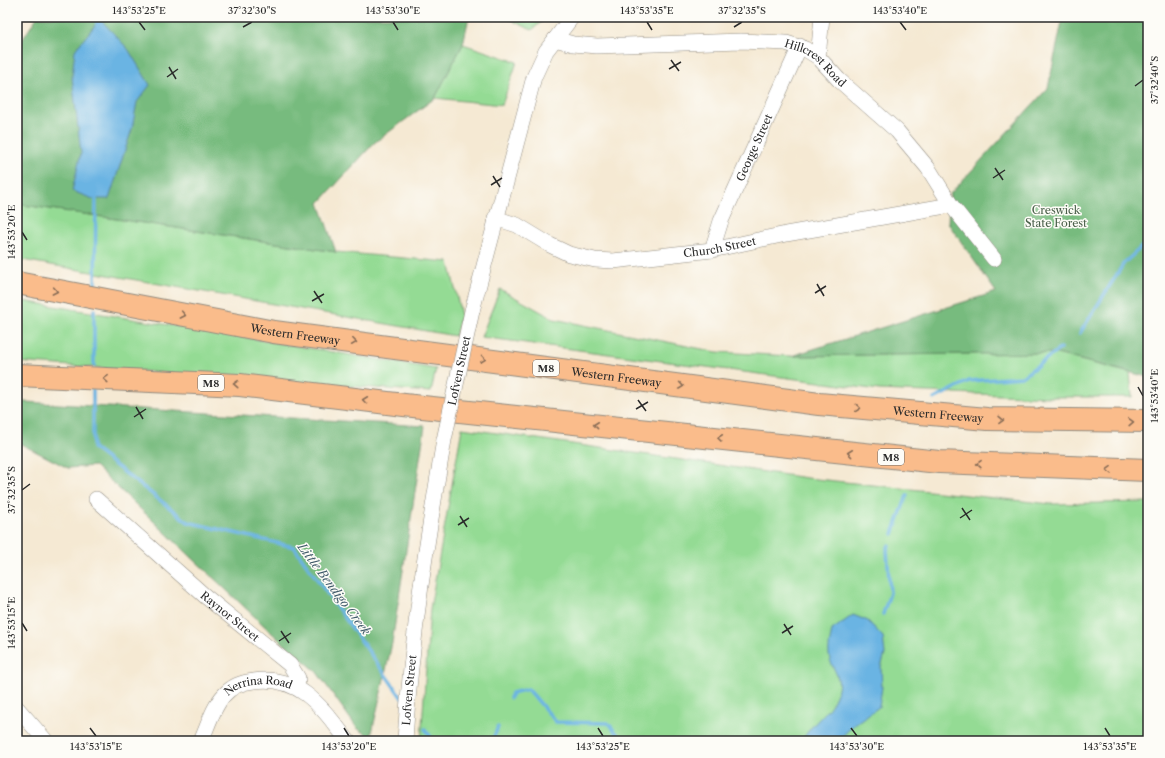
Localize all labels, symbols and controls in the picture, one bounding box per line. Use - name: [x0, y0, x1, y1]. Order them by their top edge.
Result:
- text: 143°53'25"E: [112, 4, 166, 17]
- text: 37°32'30"S: [228, 4, 276, 17]
- text: 143°53'30"E: [366, 4, 420, 17]
- text: 143°53'35"E: [620, 4, 674, 17]
- text: 37°32'35"S: [718, 4, 766, 17]
- text: 143°53'40"E: [873, 4, 927, 17]
- street label: Hillcrest Road: [783, 36, 849, 90]
- text: 37°32'40"S: [1148, 56, 1161, 104]
- street label: George Street: [733, 111, 776, 183]
- park label: Creswick State Forest: [1025, 203, 1087, 230]
- text: 143°53'20"E: [5, 205, 18, 259]
- street label: Church Street: [683, 234, 757, 260]
- one-way arrow: [52, 286, 58, 294]
- one-way arrow: [180, 310, 186, 318]
- street label: Western Freeway: [248, 320, 342, 348]
- street label: Lofven Street: [445, 334, 473, 407]
- one-way arrow: [351, 337, 357, 346]
- one-way arrow: [480, 355, 486, 364]
- road number: M8: [533, 360, 559, 376]
- street label: Western Freeway: [569, 364, 663, 390]
- text: 143°53'40"E: [1148, 369, 1161, 423]
- one-way arrow: [103, 374, 109, 383]
- road number: M8: [198, 375, 224, 391]
- one-way arrow: [233, 380, 239, 389]
- one-way arrow: [678, 381, 684, 390]
- one-way arrow: [362, 396, 368, 405]
- one-way arrow: [855, 403, 861, 412]
- street label: Western Freeway: [891, 404, 985, 426]
- one-way arrow: [998, 415, 1004, 424]
- one-way arrow: [1128, 417, 1134, 426]
- one-way arrow: [593, 420, 599, 429]
- one-way arrow: [717, 434, 724, 443]
- one-way arrow: [847, 448, 853, 457]
- road number: M8: [878, 449, 904, 465]
- one-way arrow: [976, 460, 982, 468]
- one-way arrow: [1106, 465, 1112, 474]
- text: 37°32'35"S: [5, 466, 18, 514]
- water label: Little Bendigo Creek: [294, 539, 374, 638]
- street label: Raynor Street: [198, 588, 262, 644]
- text: 143°53'15"E: [5, 597, 18, 649]
- street label: Lofven Street: [399, 654, 419, 726]
- street label: Nerrina Road: [221, 673, 295, 699]
- text: 143°53'15"E: [70, 740, 122, 753]
- text: 143°53'20"E: [322, 740, 376, 753]
- text: 143°53'25"E: [576, 740, 630, 753]
- text: 143°53'30"E: [830, 740, 884, 753]
- text: 143°53'35"E: [1083, 740, 1137, 753]

